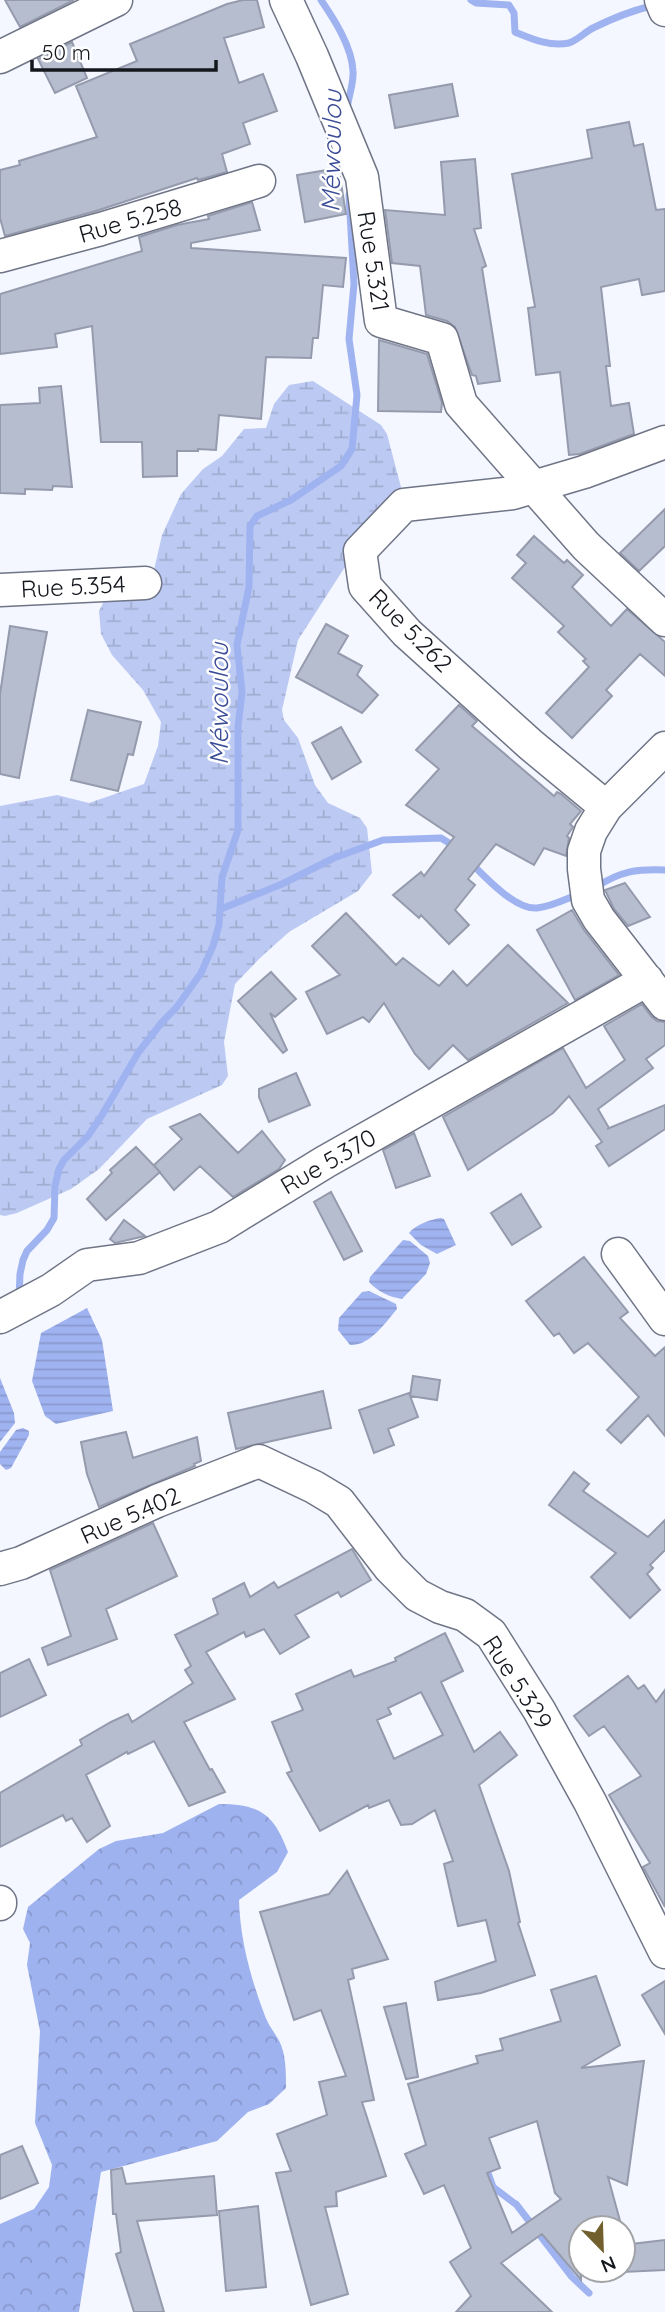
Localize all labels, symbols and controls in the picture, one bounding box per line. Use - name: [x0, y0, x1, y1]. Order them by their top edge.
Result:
- scale bar: [32, 28, 215, 72]
- text: 50 m: [42, 39, 91, 65]
- water label: Méwoulou: [313, 88, 349, 213]
- street label: Rue 5.258: [75, 191, 185, 249]
- street label: Rue 5.321: [351, 209, 397, 313]
- street label: Rue 5.354: [20, 568, 126, 604]
- street label: Rue 5.262: [363, 582, 459, 678]
- water label: Méwoulou: [202, 642, 235, 765]
- street label: Rue 5.370: [275, 1122, 381, 1200]
- street label: Rue 5.402: [76, 1480, 184, 1550]
- street label: Rue 5.329: [477, 1630, 559, 1734]
- north arrow: [567, 2214, 637, 2284]
- text: N: [598, 2251, 620, 2278]

